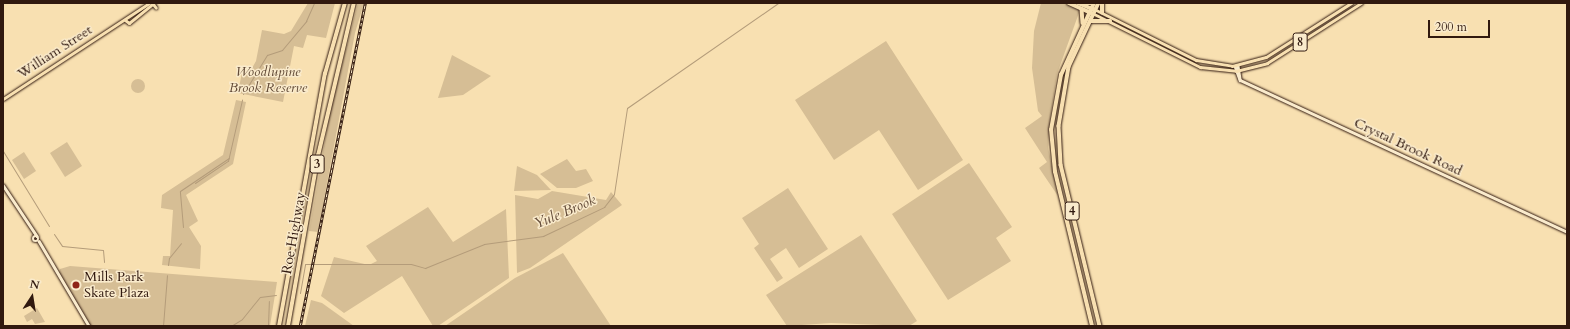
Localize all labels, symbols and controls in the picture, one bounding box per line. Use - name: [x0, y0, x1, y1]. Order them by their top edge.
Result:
- scale bar: [1430, 12, 1492, 38]
- text: 200 m: [1435, 19, 1467, 35]
- street label: William Street: [14, 22, 96, 82]
- road number: 8: [1292, 31, 1308, 53]
- park label: Woodlupine Brook Reserve: [229, 64, 307, 96]
- street label: Crystal Brook Road: [1351, 115, 1465, 179]
- road number: 3: [309, 153, 325, 175]
- street label: Roe Highway: [279, 191, 309, 275]
- water label: Yule Brook: [531, 191, 599, 233]
- road number: 4: [1064, 200, 1080, 222]
- place label: Mills Park Skate Plaza: [84, 269, 149, 302]
- text: N: [28, 276, 41, 293]
- north arrow: [12, 277, 52, 317]
- marker: Mills Park Skate Plaza: [71, 280, 81, 290]

